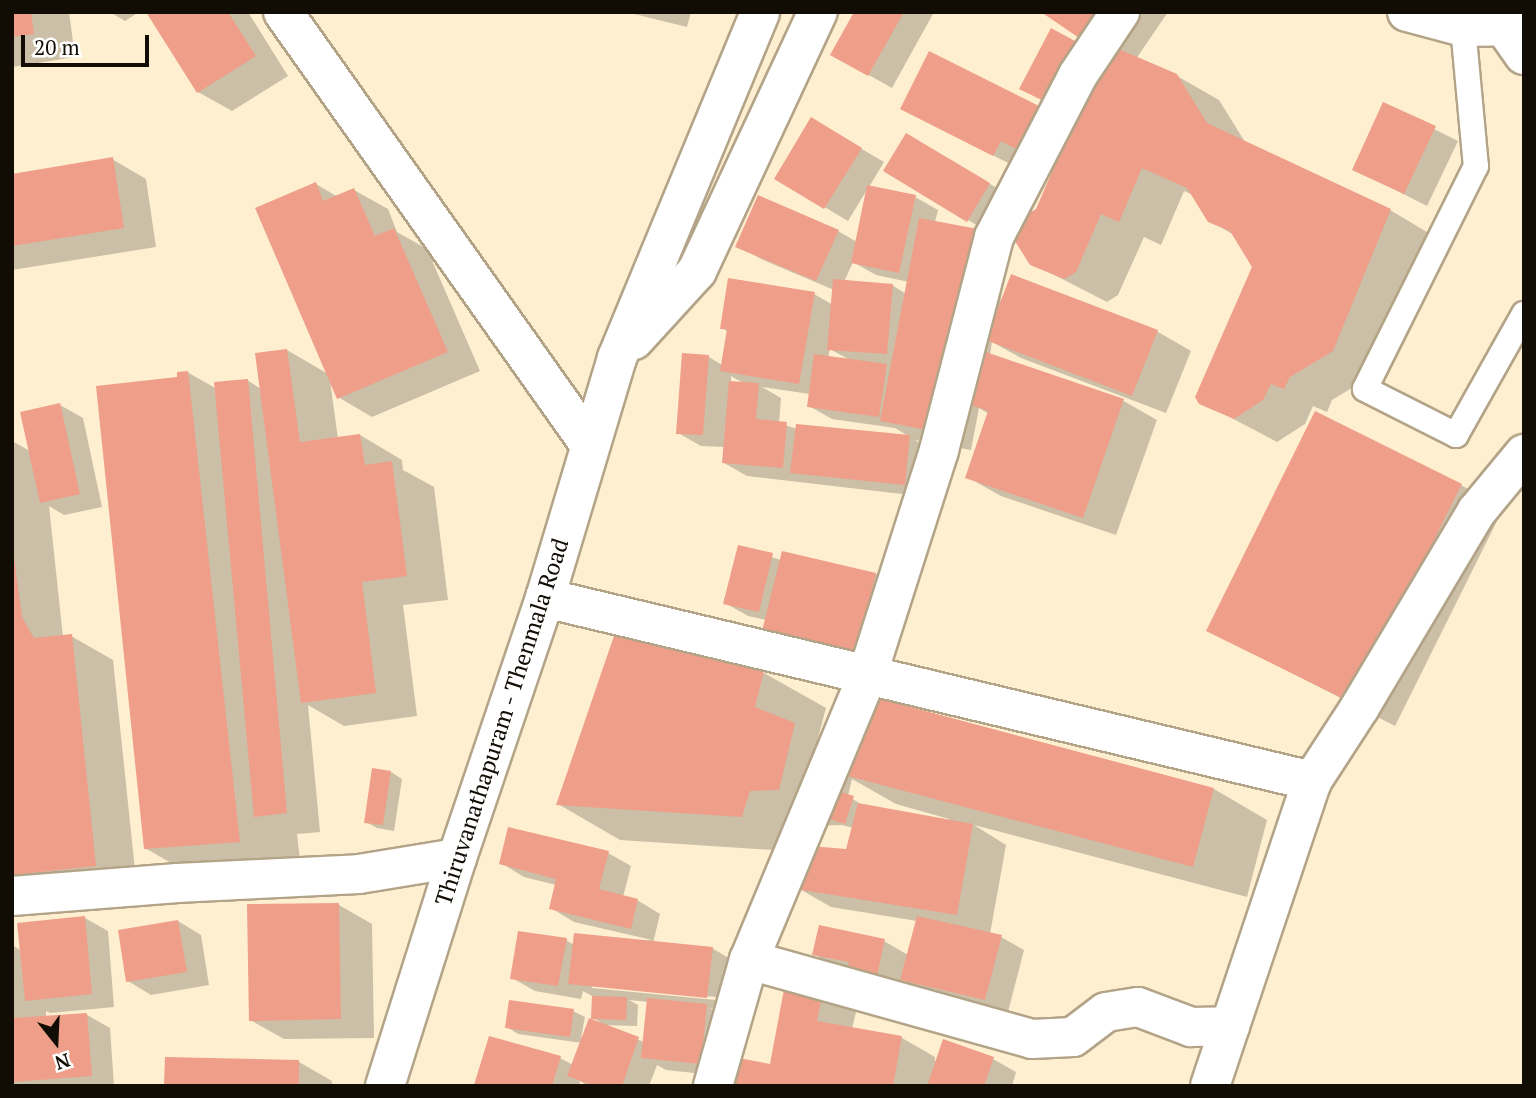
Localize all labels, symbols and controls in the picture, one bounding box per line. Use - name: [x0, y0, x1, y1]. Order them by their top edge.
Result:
- scale bar: [24, 21, 152, 65]
- text: 20 m: [34, 33, 80, 61]
- street label: Thiruvanathapuram - Thenmala Road: [429, 534, 575, 910]
- north arrow: [21, 1007, 91, 1077]
- text: N: [52, 1048, 73, 1077]

